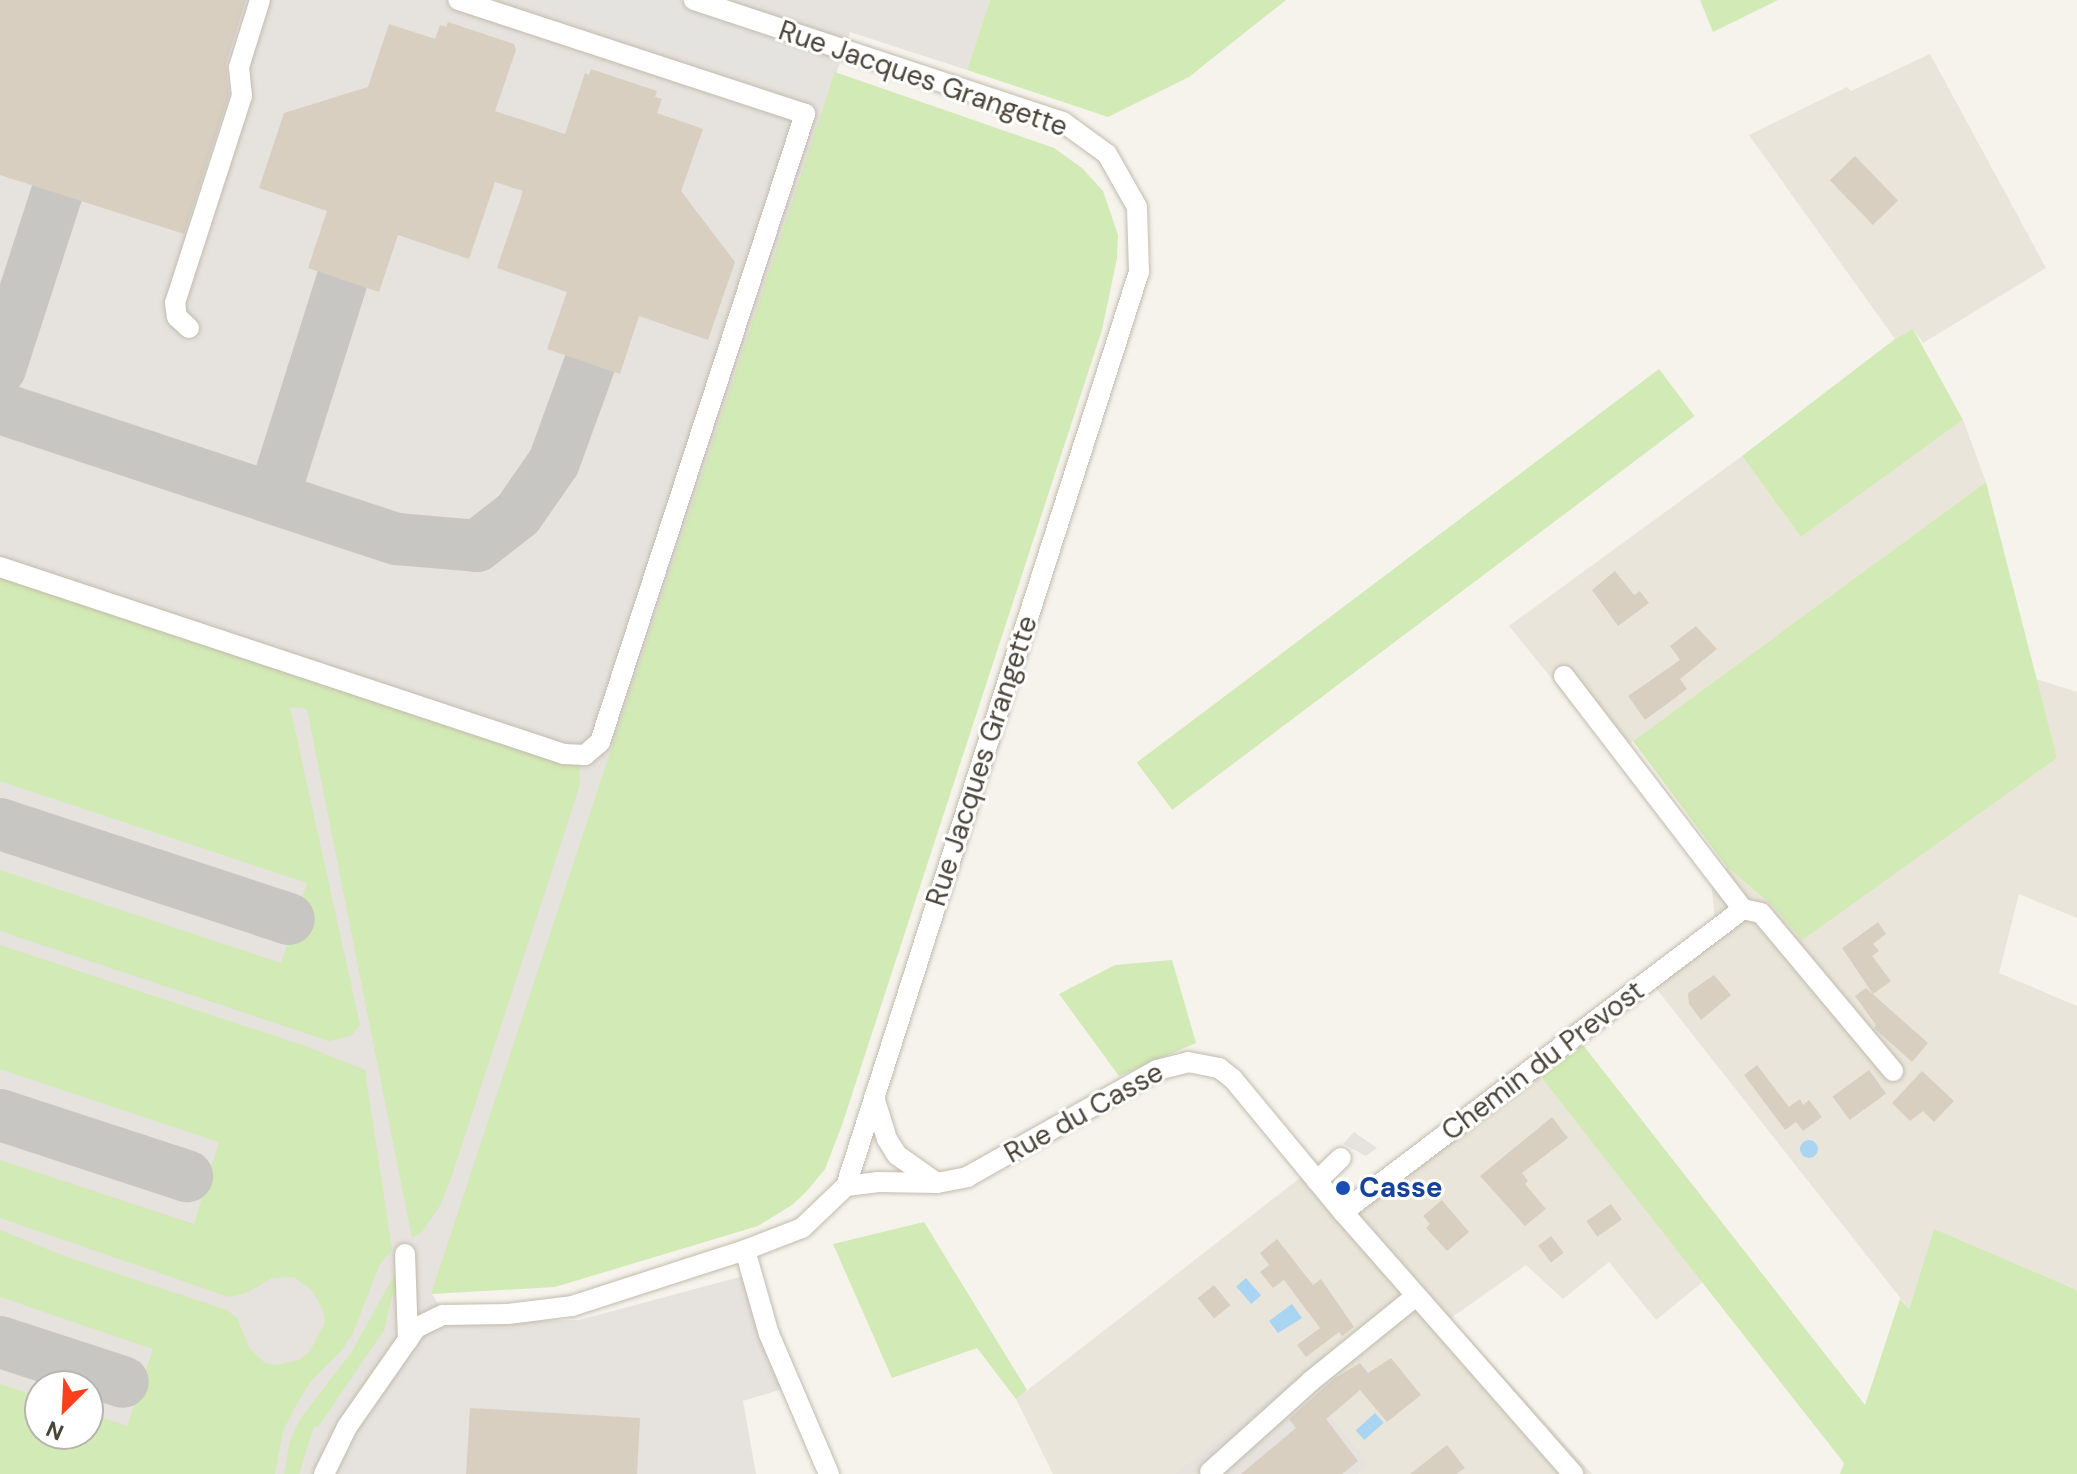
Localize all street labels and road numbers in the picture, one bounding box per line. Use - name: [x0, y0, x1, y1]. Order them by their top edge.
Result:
- street label: Rue Jacques Grangette: [774, 14, 1072, 144]
- street label: Rue Jacques Grangette: [919, 612, 1045, 910]
- street label: Chemin du Prevost: [1435, 974, 1651, 1148]
- street label: Rue du Casse: [999, 1056, 1169, 1170]

